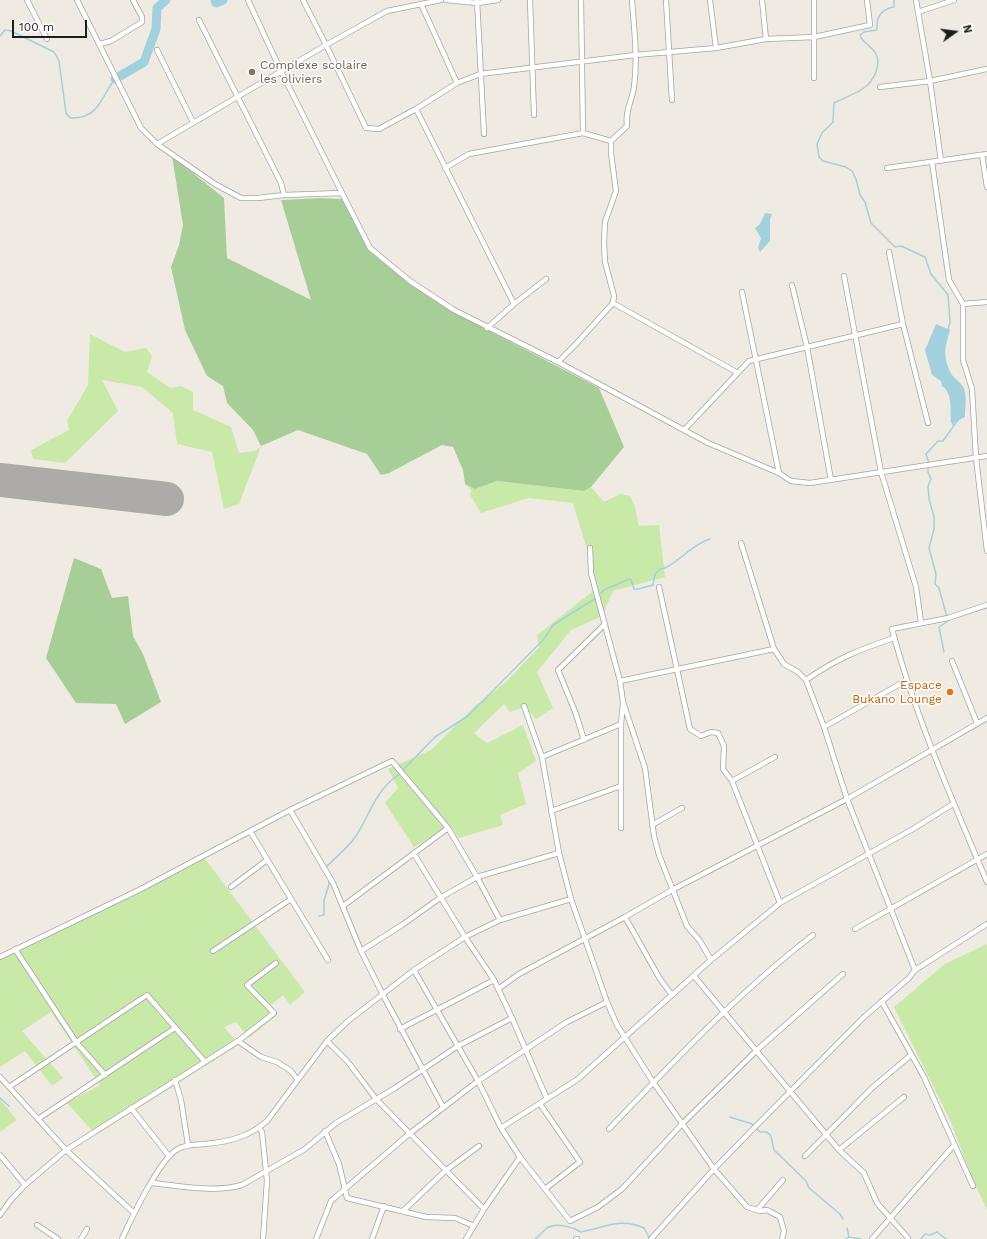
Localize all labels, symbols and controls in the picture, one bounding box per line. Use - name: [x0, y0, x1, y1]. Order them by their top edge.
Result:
- scale bar: [14, 12, 89, 38]
- north arrow: [935, 12, 975, 52]
- text: 100 m: [19, 20, 54, 34]
- text: N: [960, 23, 974, 35]
- place label: Complexe scolaire les oliviers: [260, 58, 367, 86]
- marker: Complexe scolaire les oliviers: [247, 67, 257, 77]
- place label: Espace Bukano Lounge: [852, 678, 942, 706]
- marker: Espace Bukano Lounge: [945, 687, 955, 697]

